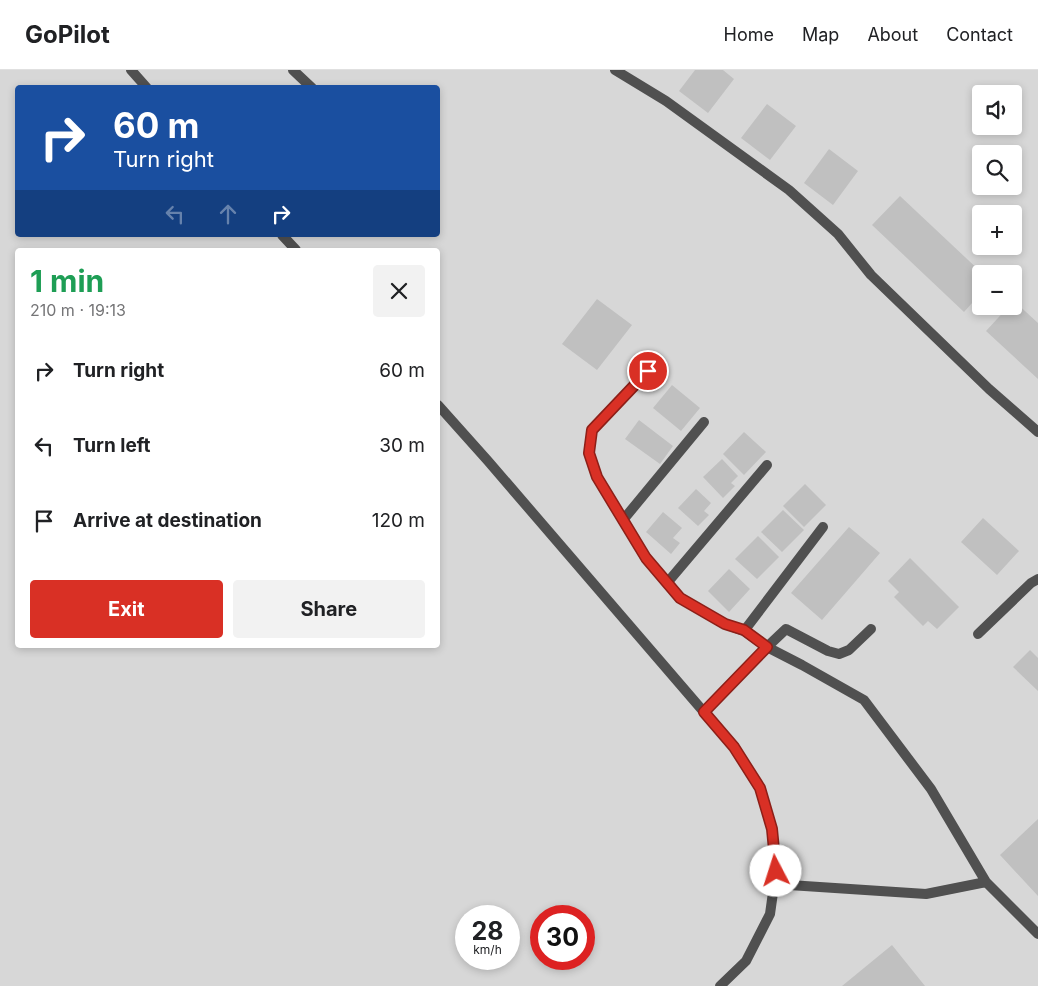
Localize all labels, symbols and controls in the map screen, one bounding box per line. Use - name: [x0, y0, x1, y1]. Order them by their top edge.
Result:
- text: GoPilot: [25, 20, 110, 49]
- text: Home: [724, 24, 774, 45]
- text: Map: [802, 24, 839, 45]
- text: About: [867, 24, 918, 45]
- text: Contact: [946, 24, 1013, 45]
- map controls: [972, 85, 1022, 315]
- button: sound: [972, 85, 1022, 135]
- text: 60 m: [113, 104, 200, 146]
- icon: right: [30, 105, 95, 170]
- button: search: [972, 145, 1022, 195]
- text: Turn right: [113, 146, 214, 172]
- icon: left: [161, 200, 189, 228]
- icon: ahead: [214, 200, 242, 228]
- icon: right: [267, 200, 295, 228]
- button: +: [972, 205, 1022, 255]
- text: 1 min: [30, 263, 104, 299]
- button: close: [373, 265, 425, 317]
- button: −: [972, 265, 1022, 315]
- text: 210 m · 19:13: [30, 300, 126, 320]
- pin: [627, 350, 669, 392]
- icon: right: [30, 357, 58, 385]
- icon: arrive: [634, 357, 662, 385]
- text: Turn right: [73, 359, 164, 382]
- text: 60 m: [379, 359, 425, 382]
- icon: left: [30, 432, 58, 460]
- text: Turn left: [73, 434, 151, 457]
- text: 30 m: [379, 434, 425, 457]
- icon: arrive: [30, 507, 58, 535]
- text: Arrive at destination: [73, 509, 262, 532]
- text: 120 m: [372, 509, 425, 532]
- button: Exit: [30, 580, 223, 638]
- button: Share: [233, 580, 425, 638]
- position arrow: [749, 844, 801, 896]
- speed limit sign: 30: [530, 905, 595, 970]
- text: 28: [471, 916, 504, 946]
- text: km/h: [473, 942, 502, 957]

